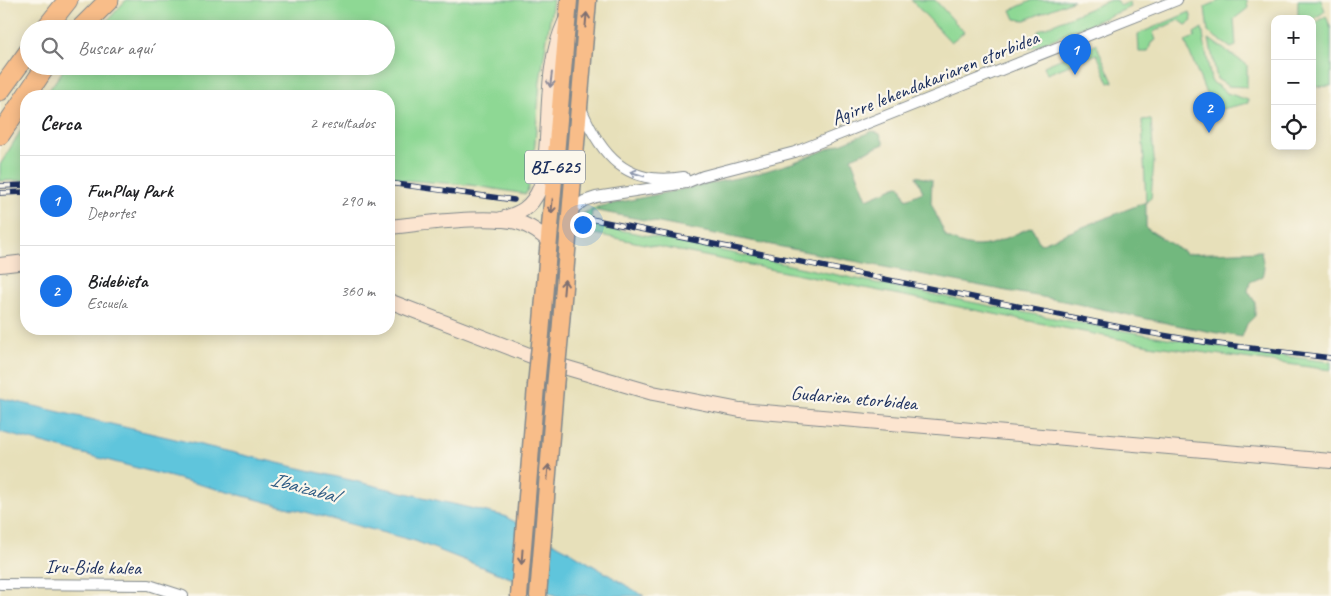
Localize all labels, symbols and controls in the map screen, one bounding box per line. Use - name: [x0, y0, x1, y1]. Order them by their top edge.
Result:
- one-way arrow: [582, 12, 591, 28]
- map controls: [1271, 15, 1316, 150]
- button: +: [1271, 15, 1316, 60]
- search box: [20, 20, 395, 75]
- street label: Agirre lehendakariaren etorbidea: [828, 24, 1044, 131]
- icon: search: [38, 34, 66, 62]
- pin: 1: [1059, 34, 1091, 75]
- text: Buscar aquí: [78, 36, 152, 60]
- button: −: [1271, 60, 1316, 105]
- one-way arrow: [546, 72, 556, 88]
- pin: 2: [1193, 92, 1225, 133]
- button: locate: [1271, 105, 1316, 150]
- text: Cerca: [40, 110, 81, 136]
- text: 2 resultados: [310, 113, 375, 133]
- road number: BI-625: [525, 150, 585, 183]
- one-way arrow: [630, 169, 646, 178]
- text: FunPlay Park: [87, 179, 173, 203]
- text: 1: [52, 191, 60, 211]
- text: 290 m: [341, 191, 375, 211]
- one-way arrow: [547, 197, 556, 213]
- text: Deportes: [87, 203, 135, 223]
- your location: [570, 212, 596, 238]
- text: Bidebieta: [87, 269, 147, 293]
- one-way arrow: [559, 279, 568, 295]
- text: 2: [52, 281, 60, 301]
- text: 360 m: [341, 281, 375, 301]
- text: Escuela: [87, 293, 127, 313]
- street label: Gudarien etorbidea: [790, 380, 920, 416]
- one-way arrow: [543, 464, 553, 480]
- water label: Ibaizabal: [268, 466, 347, 510]
- one-way arrow: [517, 549, 527, 565]
- street label: Iru-Bide kalea: [45, 554, 143, 580]

